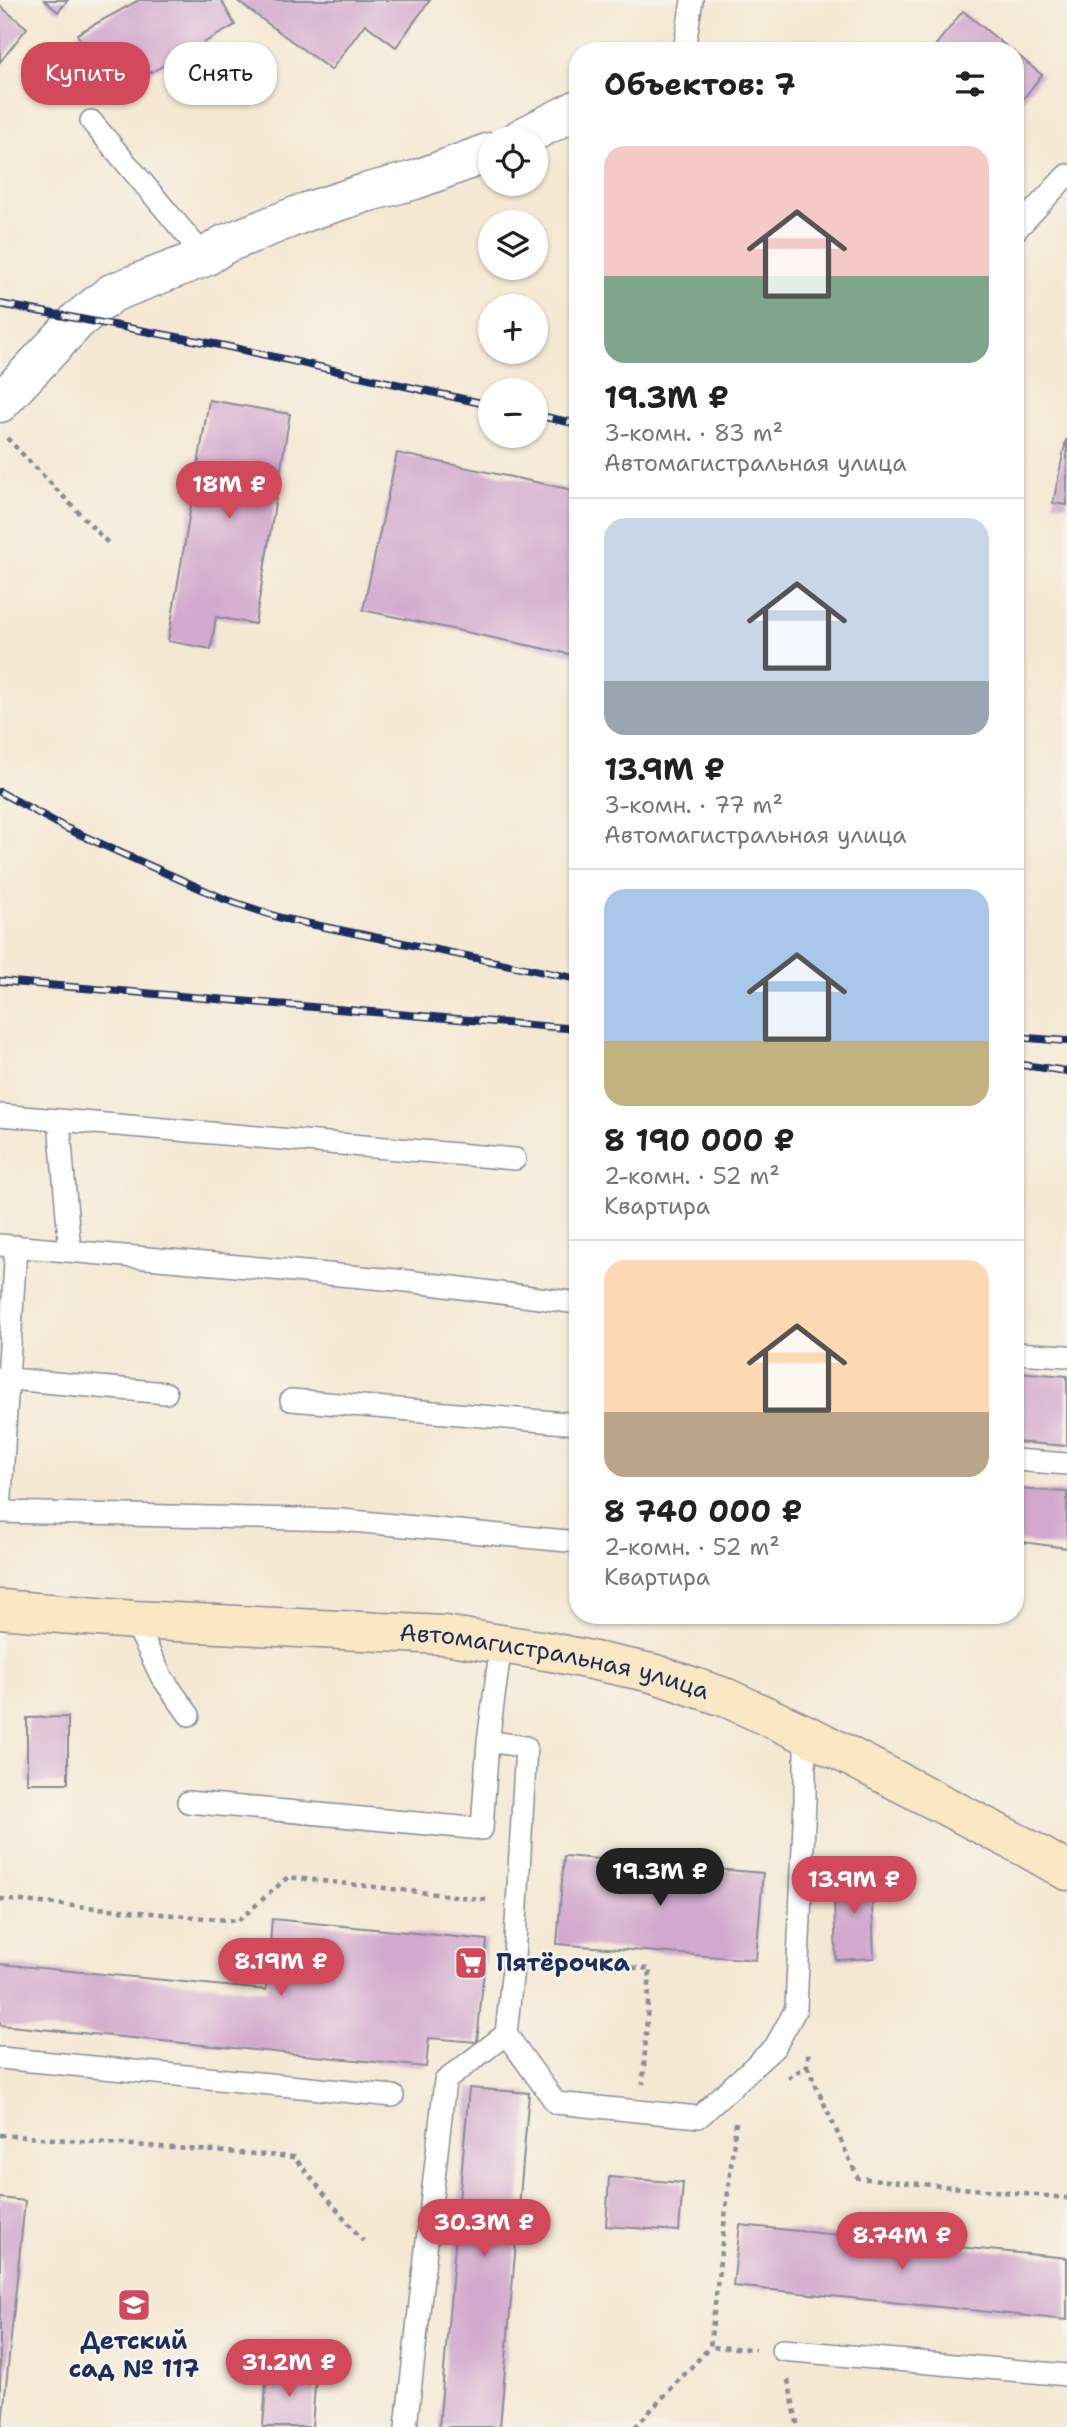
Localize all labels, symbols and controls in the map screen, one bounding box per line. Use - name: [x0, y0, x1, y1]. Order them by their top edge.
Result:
- chip: Купить: [21, 42, 150, 105]
- chip: Снять: [164, 42, 277, 105]
- text: Объектов: 7: [604, 64, 796, 105]
- icon: filters: [951, 65, 989, 103]
- map controls: [478, 126, 548, 448]
- button: locate: [478, 126, 548, 196]
- icon: home: [734, 191, 860, 317]
- button: layers: [478, 210, 548, 280]
- button: +: [478, 294, 548, 364]
- text: 19.3M ₽: [604, 377, 729, 418]
- button: −: [478, 378, 548, 448]
- text: 3-комн. · 83 m²: [604, 418, 783, 448]
- text: Автомагистральная улица: [604, 448, 907, 478]
- pin: 18M ₽: [180, 462, 278, 521]
- text: 18M ₽: [192, 469, 266, 499]
- icon: home: [734, 563, 860, 689]
- text: 13.9M ₽: [604, 749, 725, 790]
- text: 3-комн. · 77 m²: [604, 790, 783, 820]
- text: Автомагистральная улица: [604, 820, 907, 850]
- icon: home: [734, 934, 860, 1060]
- text: 8 190 000 ₽: [604, 1120, 795, 1161]
- text: 2-комн. · 52 m²: [604, 1161, 780, 1191]
- text: Квартира: [604, 1191, 710, 1221]
- icon: home: [734, 1305, 860, 1431]
- text: 8 740 000 ₽: [604, 1491, 802, 1532]
- text: 2-комн. · 52 m²: [604, 1532, 780, 1562]
- text: Квартира: [604, 1562, 710, 1592]
- street label: Автомагистральная улица: [399, 1617, 714, 1707]
- pin: 19.3M ₽: [595, 1848, 725, 1908]
- text: 19.3M ₽: [612, 1856, 708, 1886]
- pin: 13.9M ₽: [789, 1856, 919, 1916]
- text: 13.9M ₽: [808, 1864, 900, 1894]
- pin: 8.19M ₽: [216, 1938, 346, 1998]
- supermarket icon: Пятёрочка: [452, 1944, 490, 1982]
- text: 8.19M ₽: [234, 1946, 328, 1976]
- place label: Пятёрочка: [496, 1947, 630, 1979]
- pin: 30.3M ₽: [419, 2200, 549, 2259]
- text: 30.3M ₽: [434, 2207, 534, 2237]
- pin: 8.74M ₽: [837, 2212, 967, 2272]
- text: 8.74M ₽: [852, 2220, 952, 2250]
- school or university icon: Детский сад № 117: [115, 2286, 153, 2324]
- place label: Детский сад № 117: [69, 2325, 200, 2385]
- pin: 31.2M ₽: [224, 2340, 354, 2399]
- text: 31.2M ₽: [242, 2347, 336, 2377]

